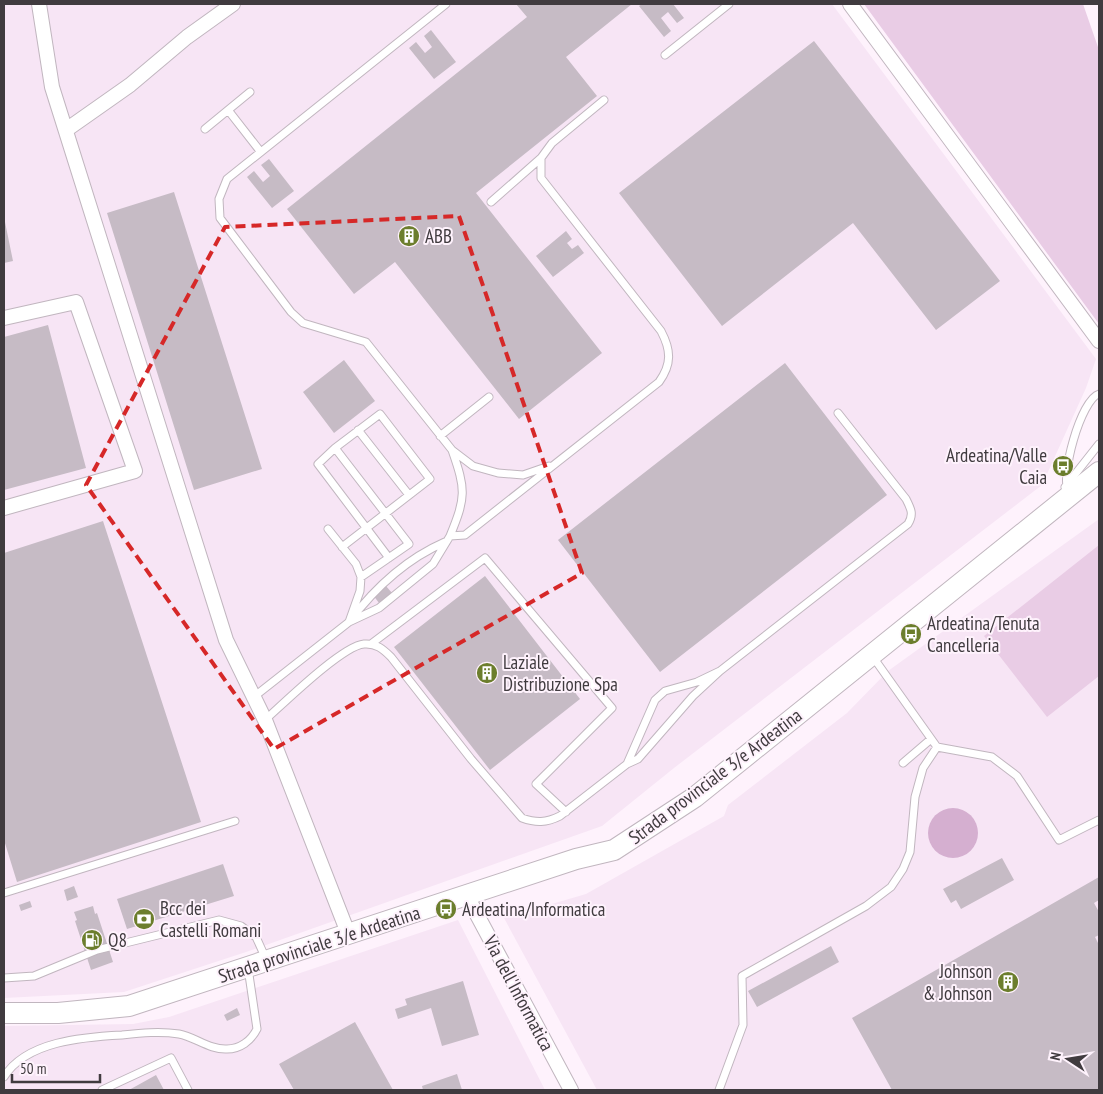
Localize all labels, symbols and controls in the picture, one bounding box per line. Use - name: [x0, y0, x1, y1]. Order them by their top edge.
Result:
- building icon: ABB: [397, 224, 421, 248]
- place label: ABB: [425, 224, 452, 248]
- place label: Ardeatina/Valle Caia: [946, 443, 1047, 489]
- bus stop icon: Ardeatina/Valle Caia: [1051, 454, 1075, 478]
- place label: Ardeatina/Tenuta Cancelleria: [927, 611, 1040, 657]
- bus stop icon: Ardeatina/Tenuta Cancelleria: [899, 622, 923, 646]
- place label: Laziale Distribuzione Spa: [503, 650, 618, 696]
- building icon: Laziale Distribuzione Spa: [475, 661, 499, 685]
- street label: Strada provinciale 3/e Ardeatina: [624, 703, 806, 849]
- place label: Bcc dei Castelli Romani: [160, 896, 261, 942]
- bus stop icon: Ardeatina/Informatica: [434, 897, 458, 921]
- place label: Ardeatina/Informatica: [462, 897, 605, 921]
- street label: Strada provinciale 3/e Ardeatina: [215, 900, 423, 988]
- bank icon: Bcc dei Castelli Romani: [132, 907, 156, 931]
- fuel station icon: Q8: [80, 928, 104, 952]
- place label: Q8: [108, 928, 127, 952]
- street label: Via dell'Informatica: [478, 930, 560, 1055]
- place label: Johnson & Johnson: [923, 959, 992, 1005]
- building icon: Johnson & Johnson: [996, 970, 1020, 994]
- north arrow: [1043, 1034, 1093, 1084]
- text: N: [1046, 1051, 1065, 1062]
- scale bar: [12, 1052, 100, 1084]
- text: 50 m: [20, 1059, 46, 1078]

